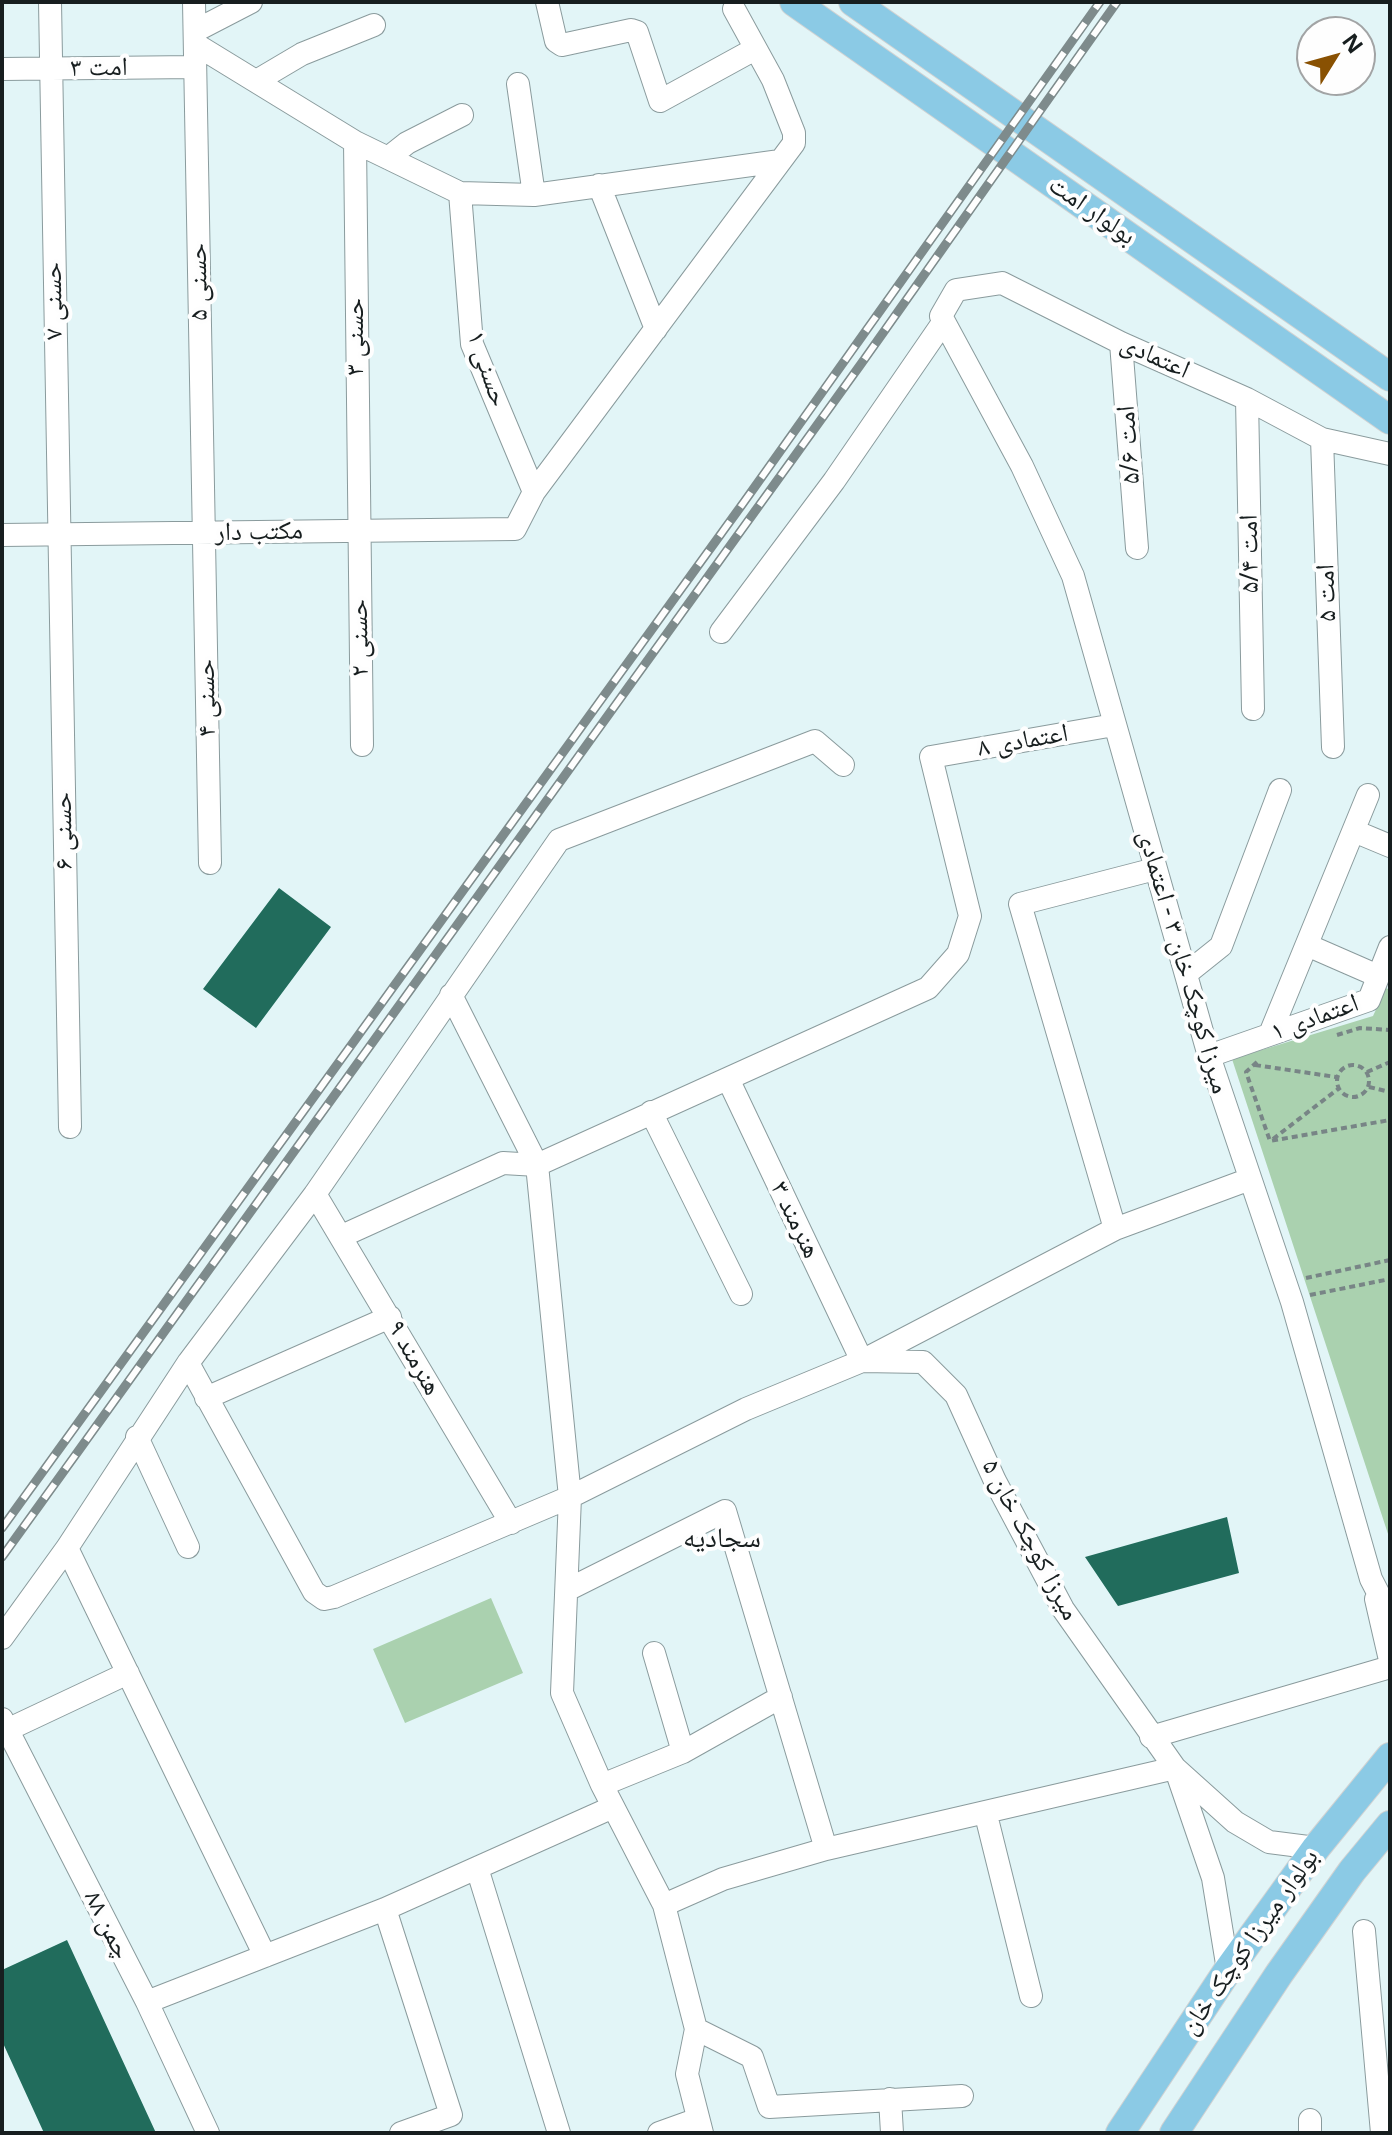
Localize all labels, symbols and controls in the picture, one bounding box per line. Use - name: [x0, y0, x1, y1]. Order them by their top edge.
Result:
- north arrow: [1296, 16, 1376, 96]
- text: N: [1336, 27, 1371, 59]
- street label: امت ۳: [70, 52, 128, 84]
- street label: بولوار امت: [1042, 170, 1142, 252]
- street label: حسنی ۵: [183, 243, 215, 321]
- street label: حسنی ۷: [38, 262, 70, 340]
- street label: حسنی ۳: [340, 298, 372, 376]
- street label: حسنی ۱: [460, 327, 514, 411]
- street label: اعتمادی: [1115, 328, 1195, 386]
- street label: امت ۵/۶: [1111, 405, 1147, 485]
- street label: امت ۵/۴: [1234, 514, 1266, 594]
- street label: مکتب دار: [215, 516, 303, 548]
- street label: امت ۵: [1310, 564, 1344, 622]
- street label: حسنی ۲: [344, 599, 376, 677]
- street label: حسنی ۴: [191, 659, 223, 737]
- street label: اعتمادی ۸: [975, 718, 1071, 764]
- street label: حسنی ۶: [48, 792, 80, 870]
- street label: میرزا کوچک خان ۳ - اعتمادی: [1130, 827, 1236, 1097]
- street label: اعتمادی ۱: [1267, 988, 1363, 1048]
- street label: هنرمند ۳: [763, 1177, 827, 1263]
- street label: هنرمند ۹: [380, 1315, 448, 1401]
- street label: میرزا کوچک خان ۵: [974, 1454, 1086, 1626]
- district label: سجادیه: [683, 1522, 761, 1556]
- street label: بولوار میرزا کوچک خان: [1174, 1843, 1326, 2041]
- street label: چمن ۸۸: [77, 1886, 137, 1964]

